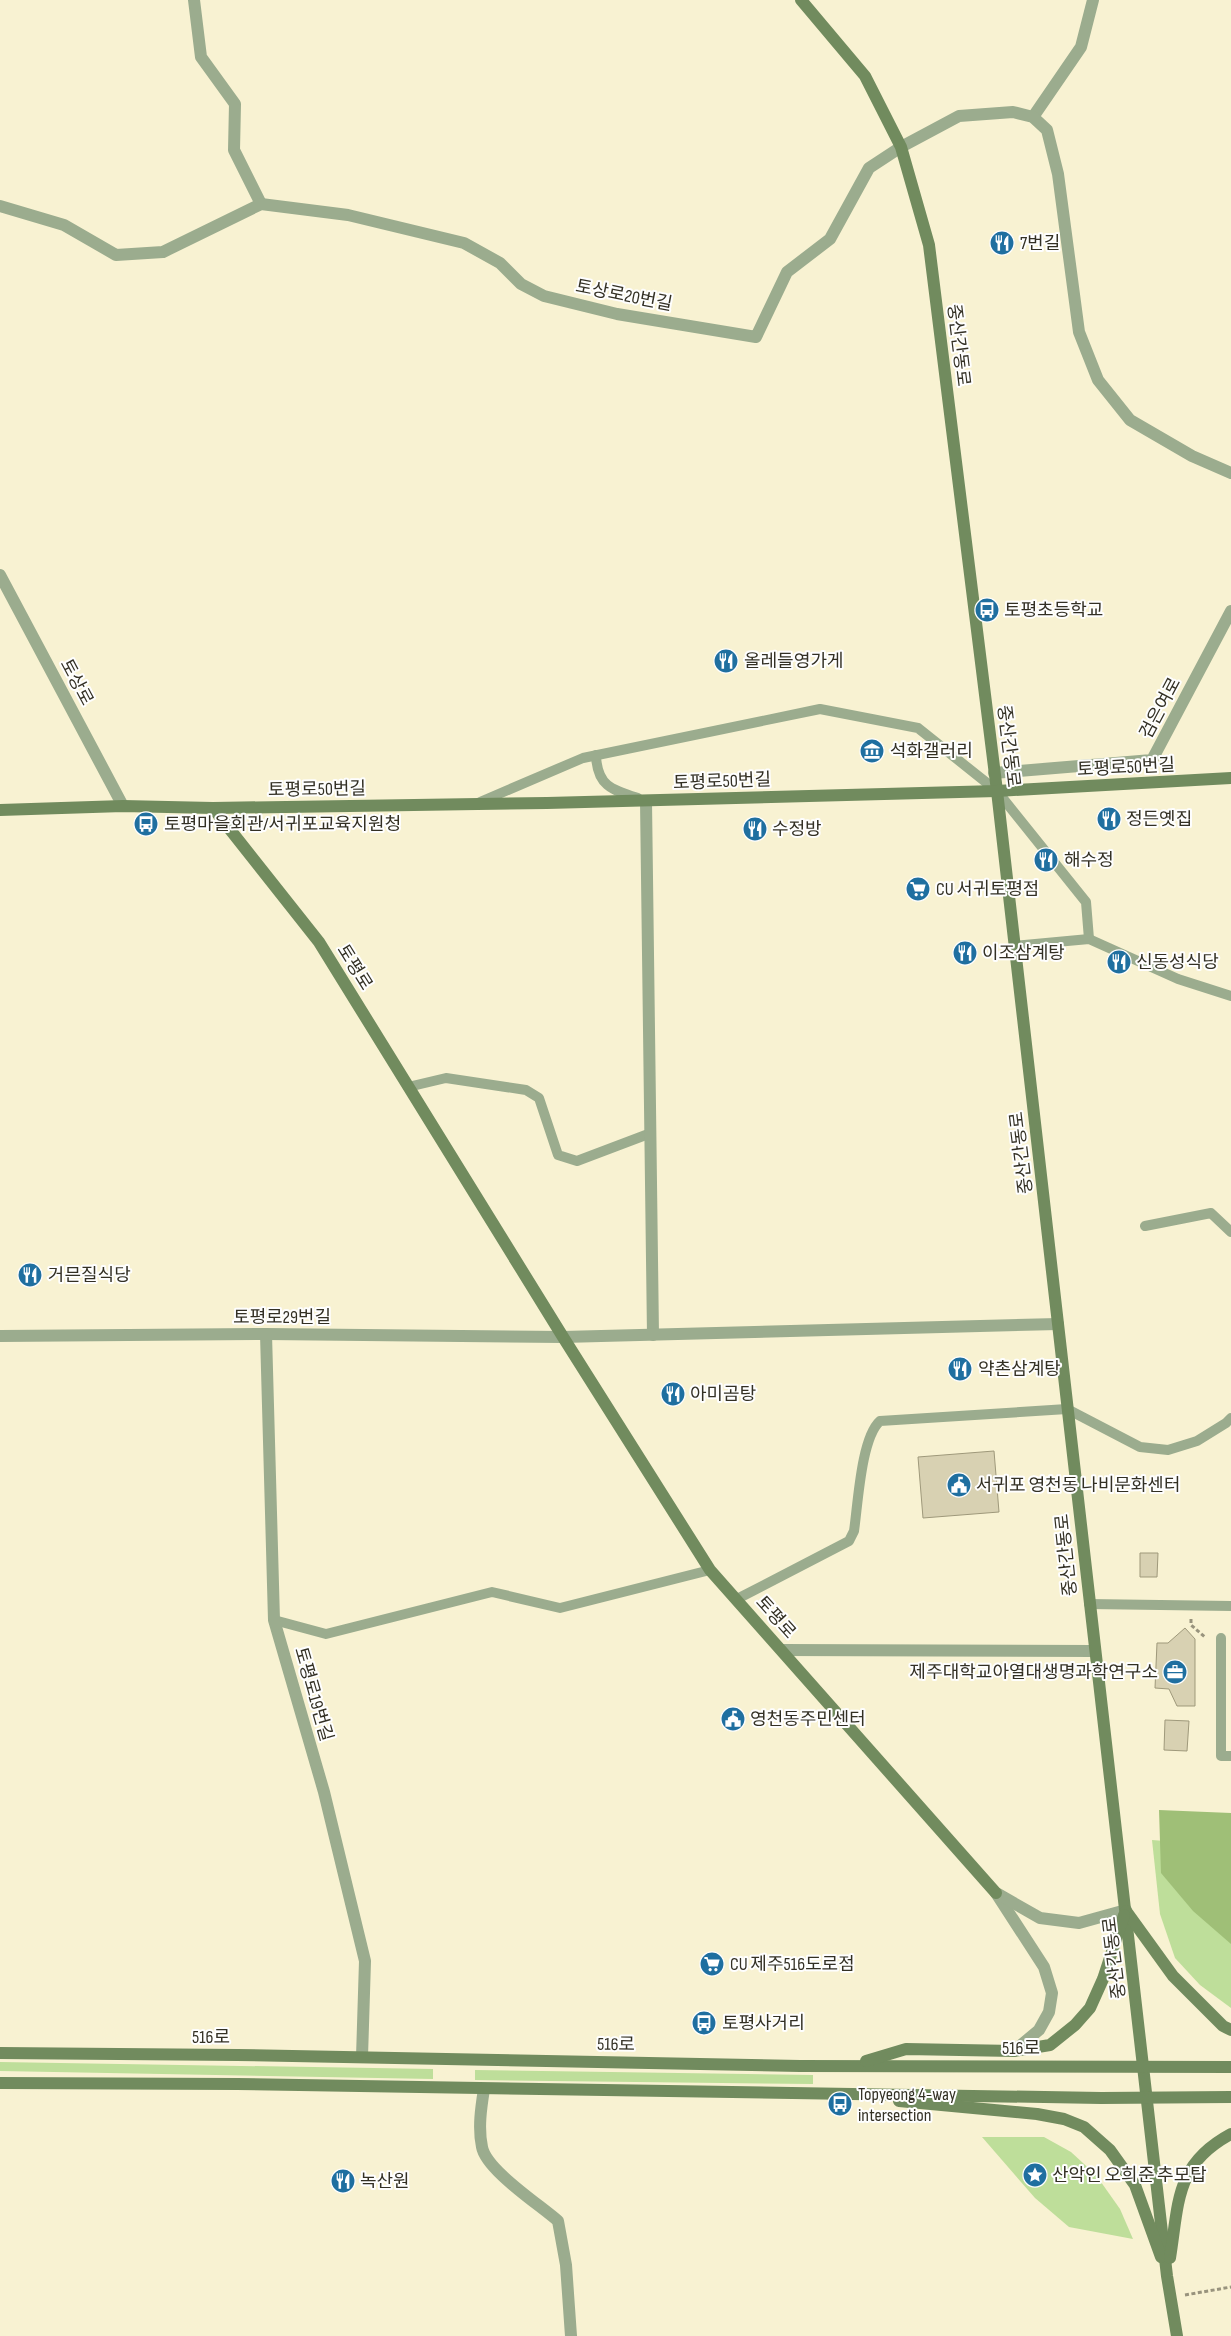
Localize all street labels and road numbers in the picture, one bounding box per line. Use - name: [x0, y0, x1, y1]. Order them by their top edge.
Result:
- street label: 토상로20번길: [574, 276, 674, 315]
- street label: 중산간동로: [943, 303, 974, 387]
- street label: 토상로: [56, 655, 97, 709]
- street label: 검은여로: [1136, 674, 1185, 742]
- street label: 중산간동로: [993, 704, 1024, 788]
- street label: 토평로50번길: [1077, 754, 1176, 781]
- street label: 토평로50번길: [673, 769, 771, 794]
- street label: 토평로50번길: [268, 778, 366, 801]
- street label: 토평로: [333, 941, 377, 994]
- street label: 중산간동로: [1006, 1111, 1037, 1195]
- street label: 토평로29번길: [233, 1307, 331, 1328]
- street label: 중산간동로: [1052, 1513, 1081, 1597]
- street label: 토평로: [751, 1592, 800, 1643]
- street label: 토평로19번길: [290, 1645, 337, 1744]
- street label: 중산간동로: [1099, 1916, 1130, 2000]
- street label: 516로: [192, 2027, 230, 2048]
- street label: 516로: [597, 2034, 635, 2055]
- street label: 516로: [1002, 2038, 1040, 2059]

